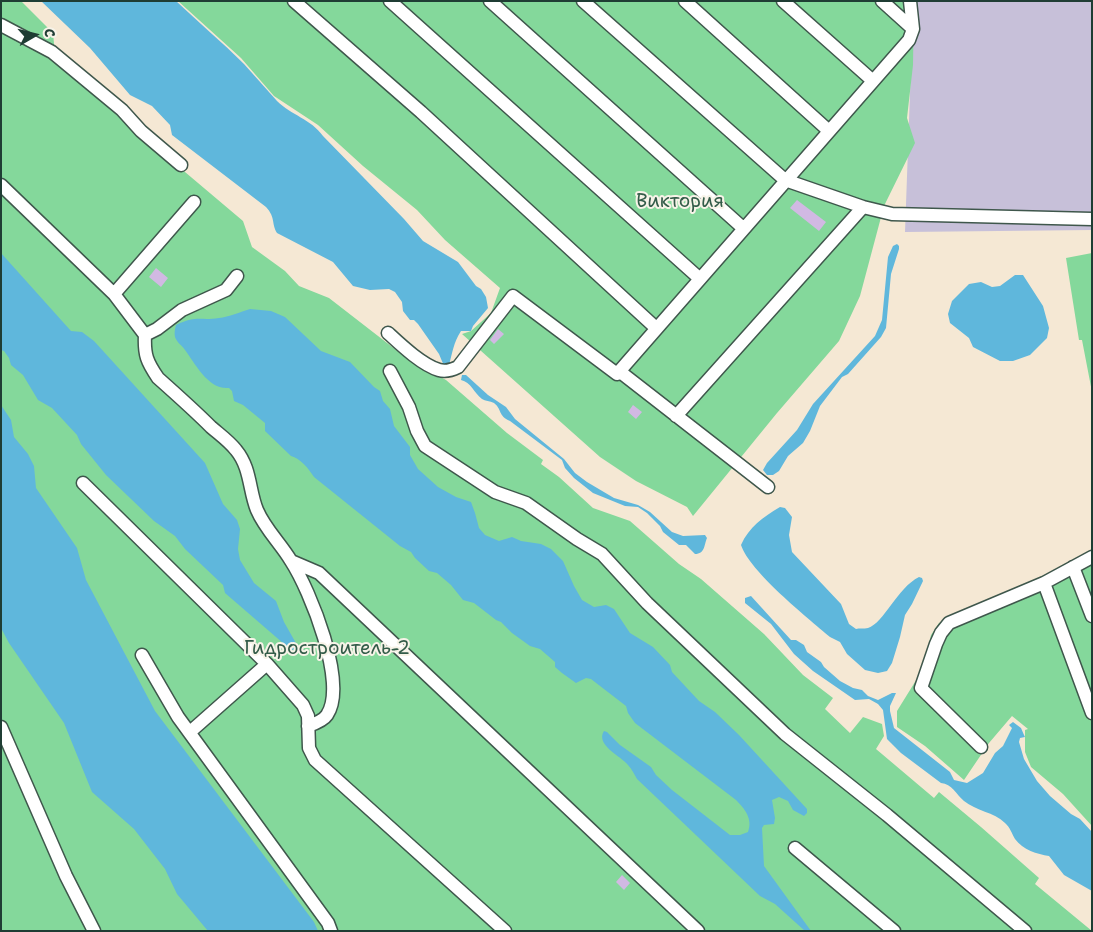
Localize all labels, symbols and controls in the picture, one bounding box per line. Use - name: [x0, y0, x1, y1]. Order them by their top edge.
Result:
- north arrow: [10, 10, 60, 60]
- text: С: [40, 27, 59, 38]
- park label: Виктория: [636, 191, 724, 213]
- park label: Гидростроитель-2: [244, 638, 410, 660]

